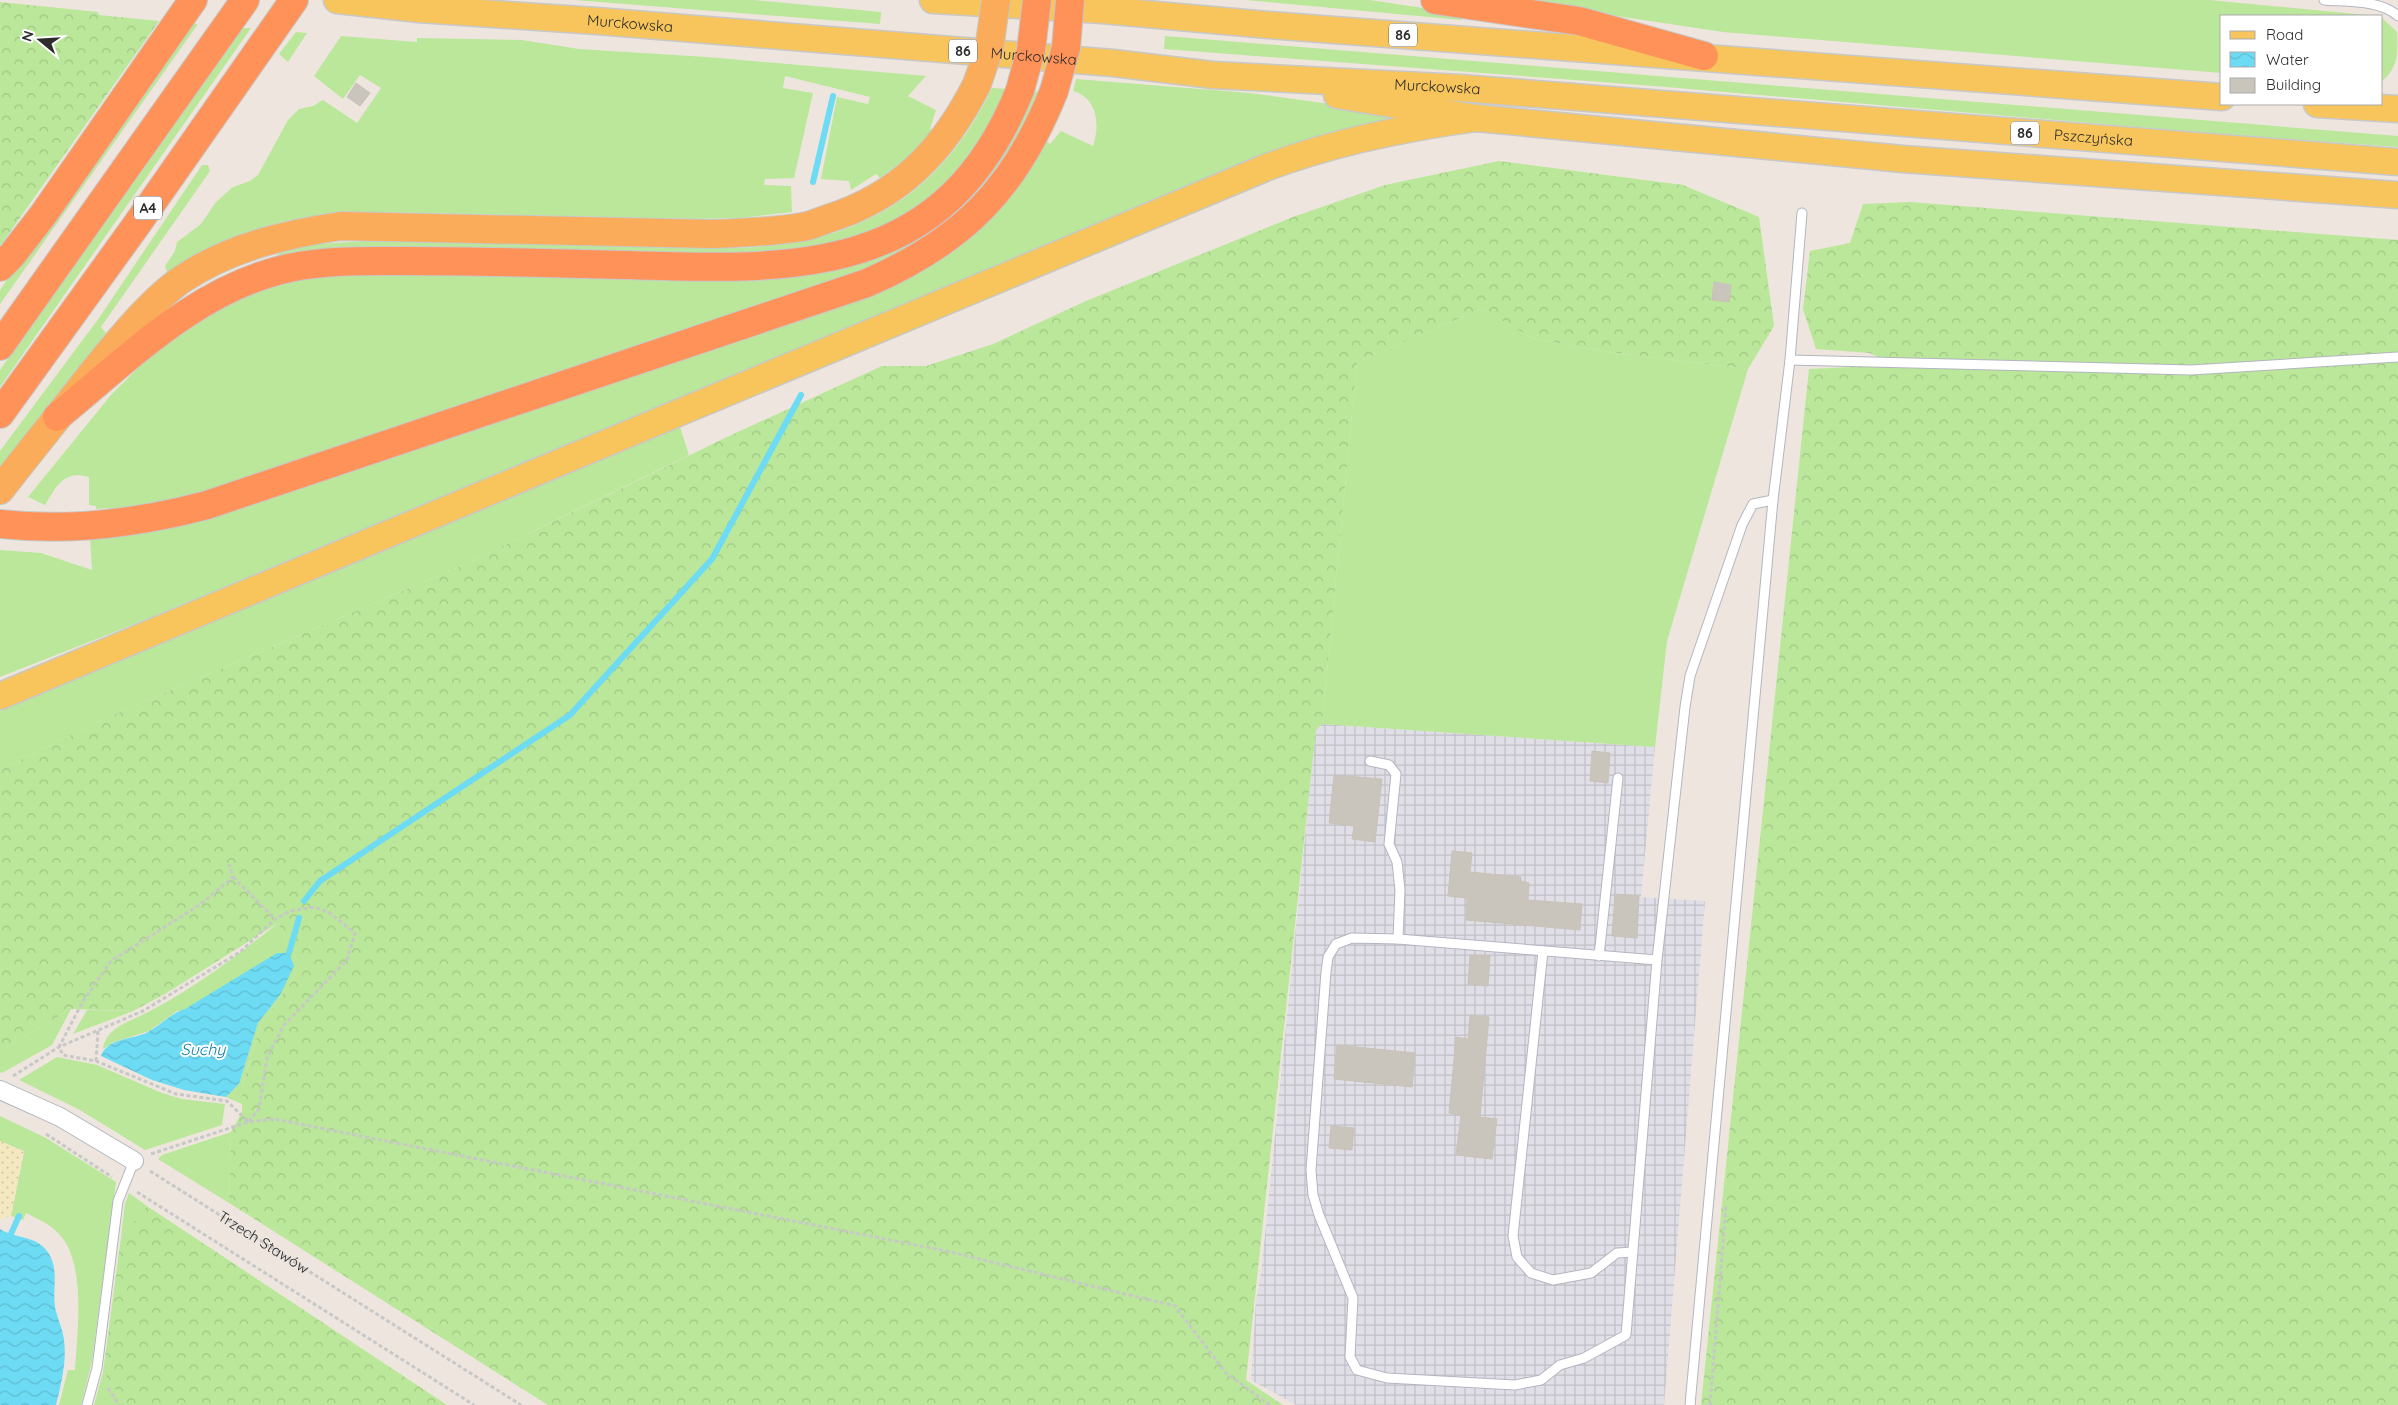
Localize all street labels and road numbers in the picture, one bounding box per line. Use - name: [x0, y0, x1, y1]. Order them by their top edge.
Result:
- street label: Murckowska: [586, 10, 674, 36]
- road number: 86: [1389, 24, 1417, 46]
- road number: 86: [949, 40, 977, 62]
- street label: Murckowska: [990, 43, 1077, 69]
- street label: Murckowska: [1394, 75, 1481, 99]
- road number: 86: [2011, 122, 2039, 144]
- street label: Pszczyńska: [2053, 125, 2134, 150]
- road number: A4: [134, 197, 162, 220]
- street label: Trzech Stawów: [215, 1206, 313, 1278]

